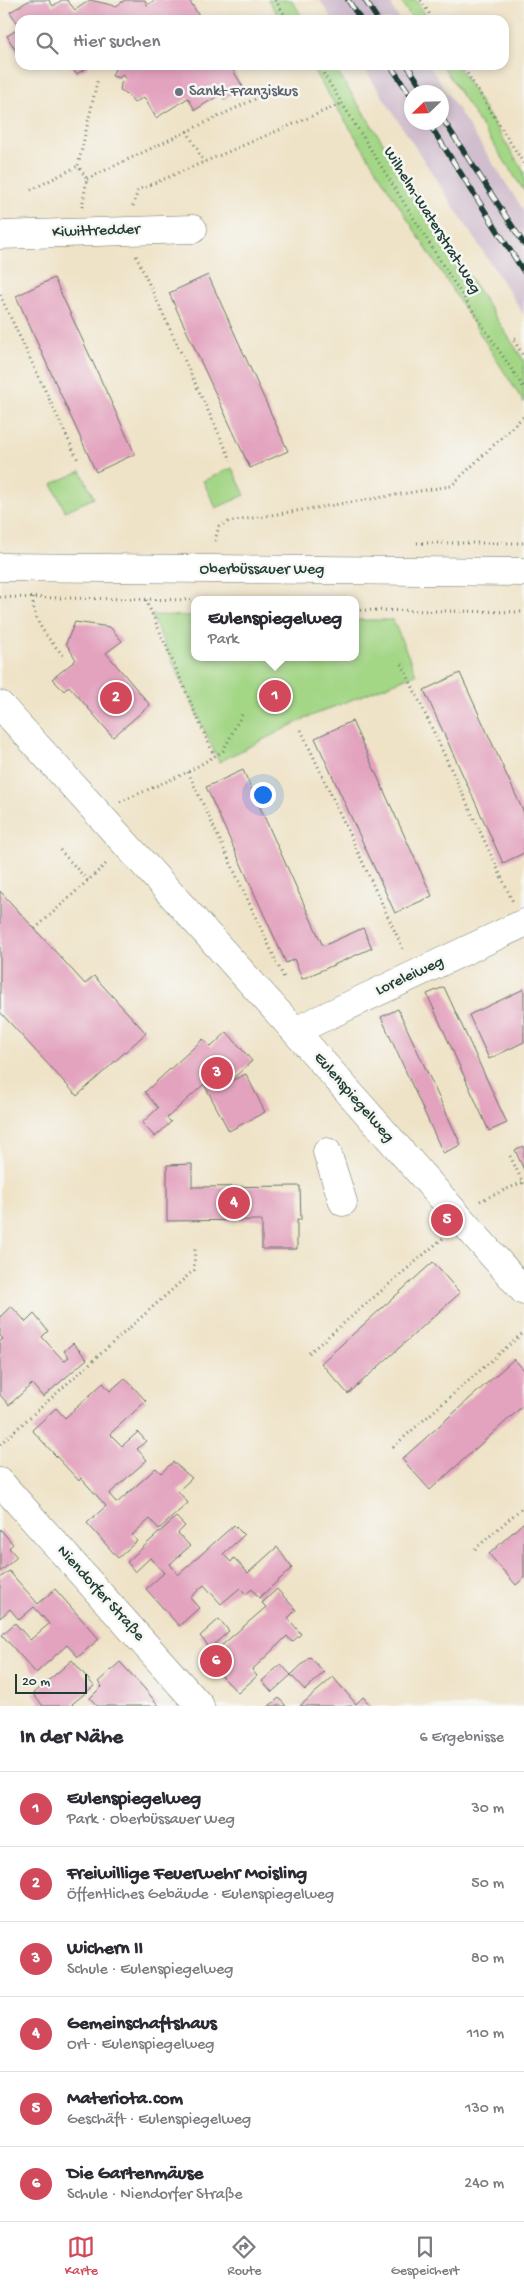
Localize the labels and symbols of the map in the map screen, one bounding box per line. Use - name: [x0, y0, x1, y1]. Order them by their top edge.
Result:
- place label: Sankt Franziskus: [189, 83, 299, 102]
- north arrow: [404, 85, 449, 130]
- marker: Sankt Franziskus: [173, 86, 185, 98]
- street label: Wilhelm-Waterstrat-Weg: [378, 144, 484, 298]
- street label: Kiwittredder: [52, 221, 142, 243]
- street label: Oberbüssauer Weg: [200, 561, 324, 580]
- pin: 1: [259, 677, 291, 715]
- pin: 2: [100, 679, 132, 717]
- your location: [250, 782, 276, 808]
- street label: Loreleiweg: [373, 953, 447, 1001]
- street label: Eulenspiegelweg: [309, 1049, 397, 1147]
- pin: 3: [201, 1054, 233, 1092]
- pin: 4: [218, 1184, 250, 1222]
- pin: 5: [431, 1201, 463, 1239]
- street label: Niendorfer Straße: [52, 1542, 148, 1646]
- pin: 6: [200, 1642, 232, 1680]
- scale bar: [15, 1671, 88, 1694]

